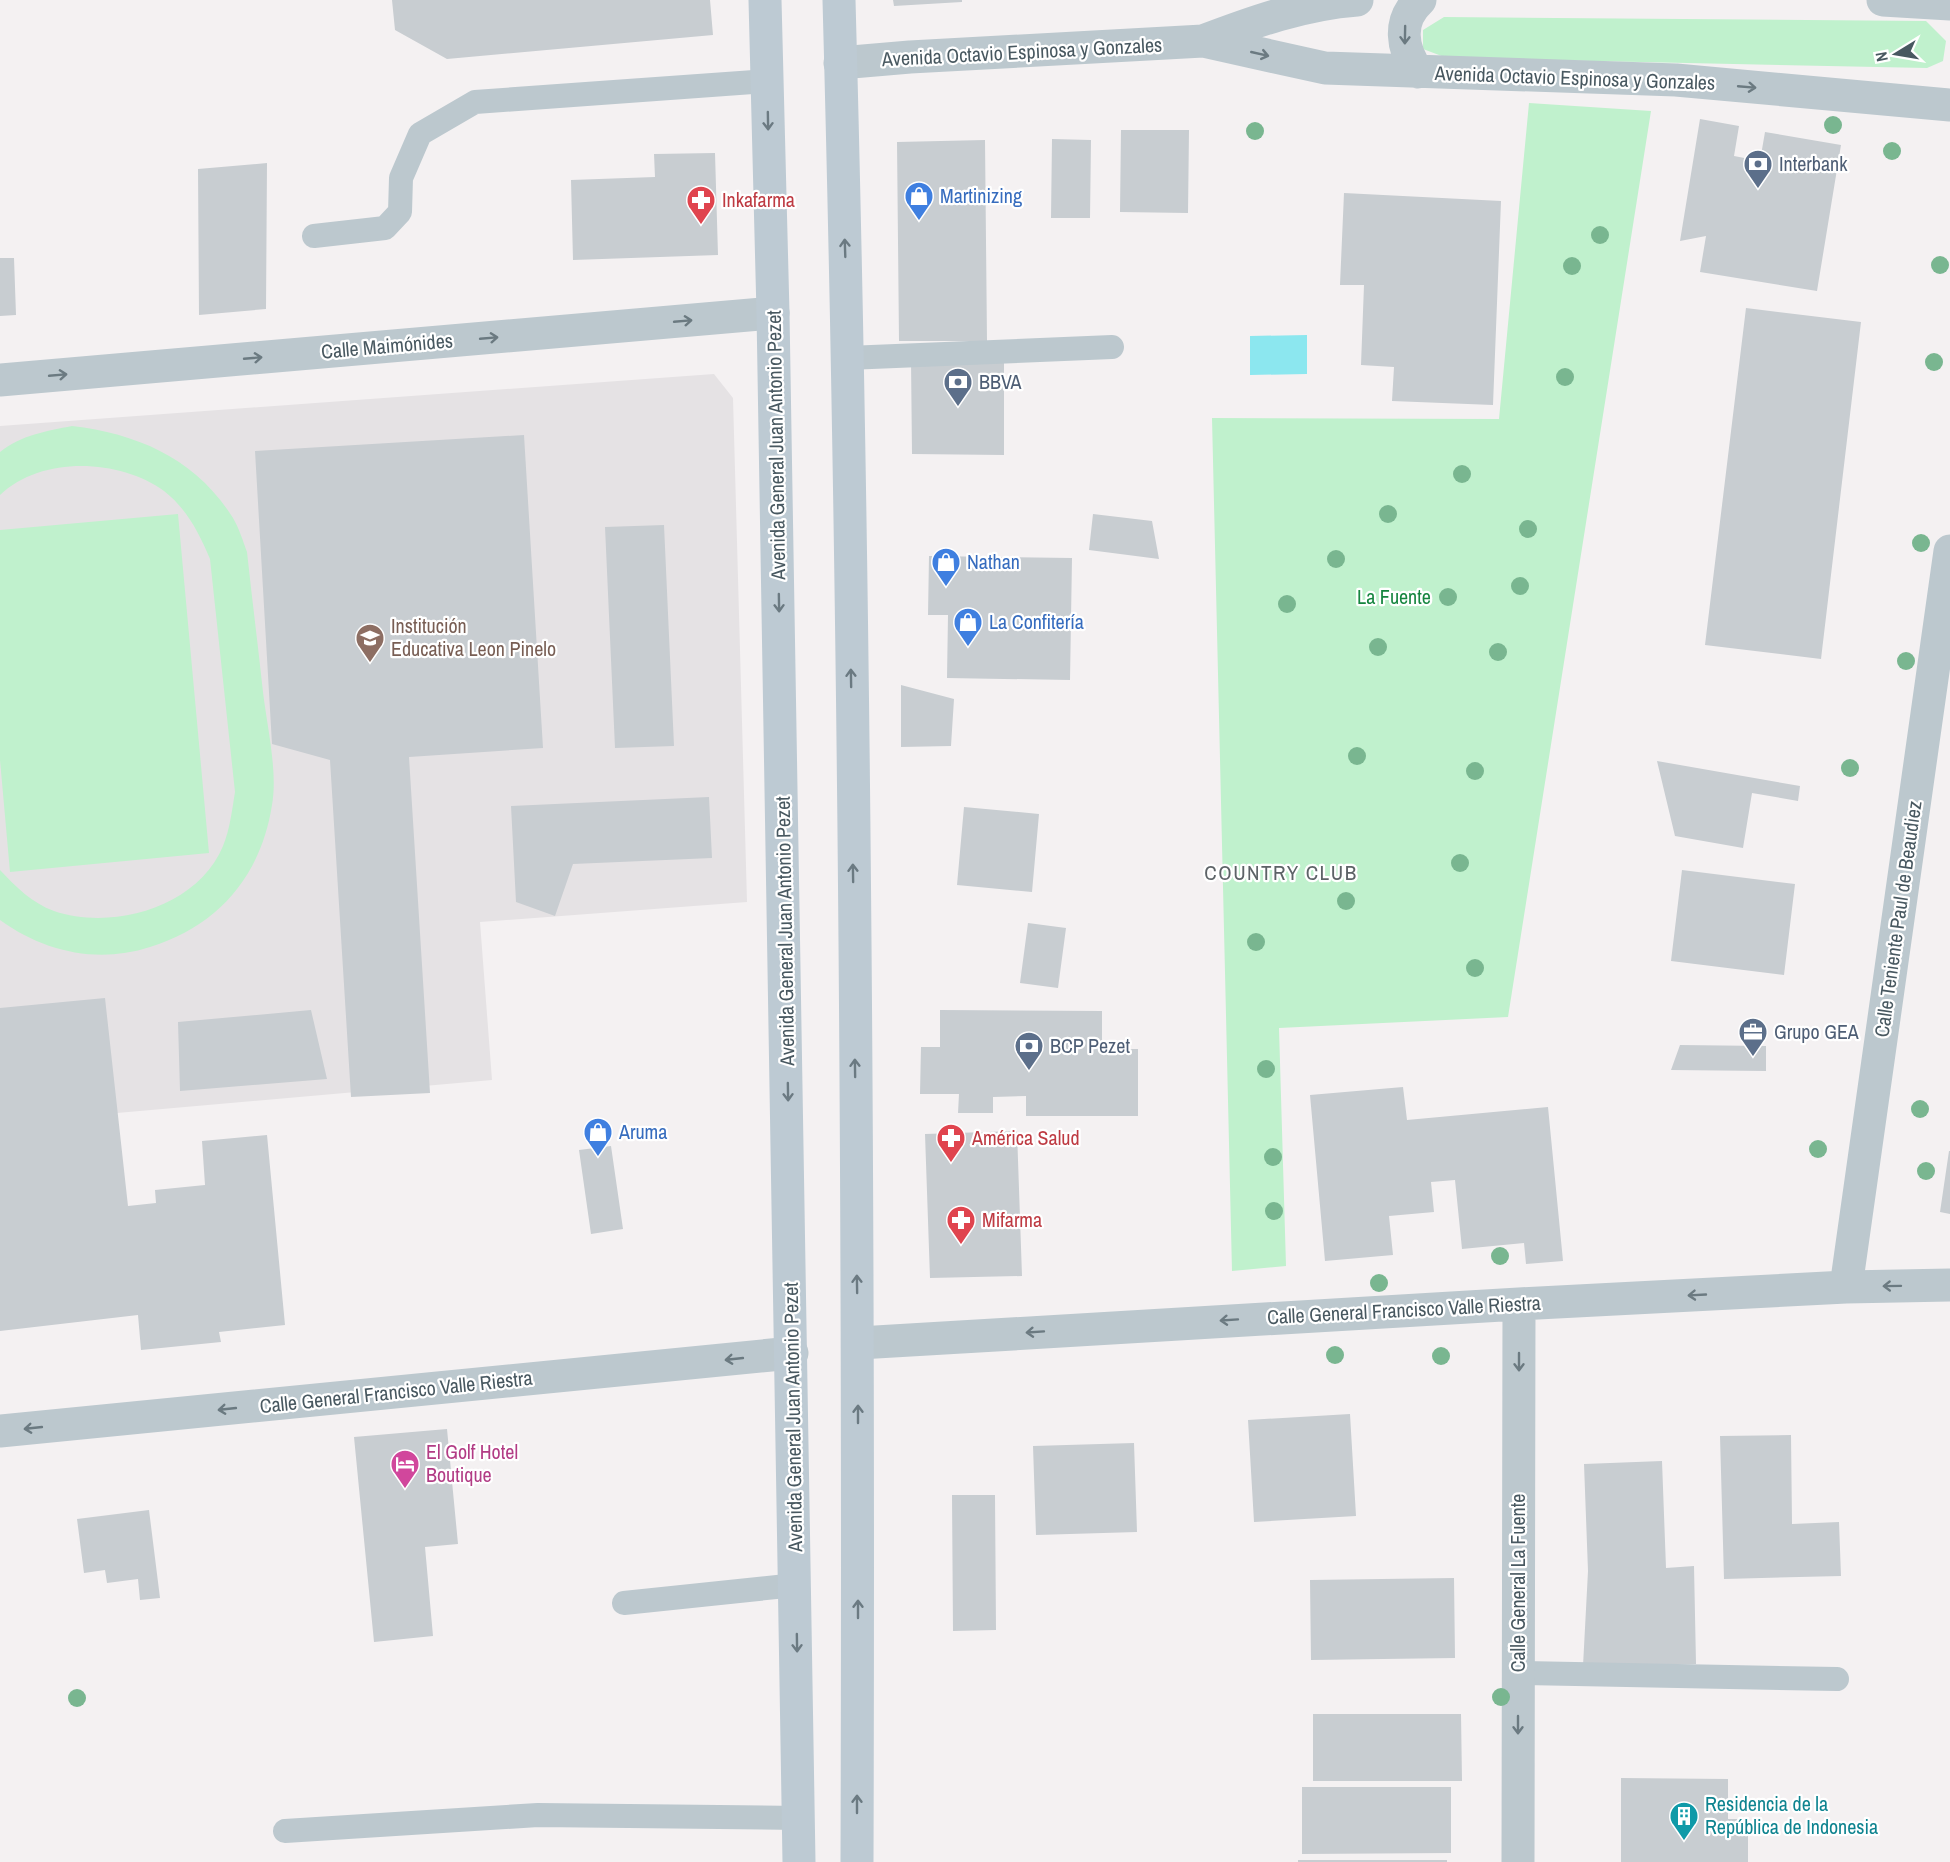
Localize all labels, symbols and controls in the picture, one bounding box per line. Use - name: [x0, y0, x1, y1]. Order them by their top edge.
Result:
- north arrow: [1866, 24, 1926, 84]
- one-way arrow: [1399, 25, 1411, 45]
- street label: Avenida Octavio Espinosa y Gonzales: [880, 31, 1163, 72]
- one-way arrow: [1250, 49, 1269, 60]
- text: N: [1870, 50, 1893, 64]
- street label: Avenida Octavio Espinosa y Gonzales: [1433, 59, 1716, 96]
- one-way arrow: [1737, 82, 1757, 93]
- one-way arrow: [762, 111, 774, 131]
- bank icon: Interbank: [1742, 148, 1774, 190]
- place label: Interbank: [1779, 150, 1848, 177]
- shop icon: Martinizing: [903, 180, 935, 222]
- place label: Martinizing: [940, 182, 1022, 209]
- pharmacy icon: Inkafarma: [685, 184, 717, 226]
- place label: Inkafarma: [722, 186, 795, 213]
- one-way arrow: [840, 239, 851, 259]
- street label: Avenida General Juan Antonio Pezet: [760, 310, 791, 581]
- one-way arrow: [672, 315, 692, 326]
- street label: Calle Maimónides: [320, 326, 454, 365]
- one-way arrow: [478, 332, 498, 343]
- one-way arrow: [242, 352, 262, 363]
- bank icon: BBVA: [942, 366, 974, 408]
- place label: BBVA: [979, 368, 1022, 395]
- one-way arrow: [48, 369, 68, 380]
- shop icon: Nathan: [930, 546, 962, 588]
- place label: Nathan: [967, 548, 1020, 575]
- park label: La Fuente: [1357, 583, 1431, 610]
- one-way arrow: [773, 592, 784, 612]
- shop icon: La Confitería: [952, 606, 984, 648]
- place label: La Confitería: [989, 608, 1084, 635]
- place label: Institución Educativa Leon Pinelo: [391, 612, 556, 662]
- school or university icon: Institución Educativa Leon Pinelo: [354, 622, 386, 664]
- one-way arrow: [845, 669, 857, 689]
- street label: Avenida General Juan Antonio Pezet: [769, 796, 800, 1067]
- street label: Calle Teniente Paul de Beaudiez: [1868, 799, 1927, 1039]
- district label: COUNTRY CLUB: [1204, 858, 1358, 887]
- one-way arrow: [847, 864, 859, 884]
- office icon: Grupo GEA: [1737, 1016, 1769, 1058]
- place label: Grupo GEA: [1774, 1018, 1859, 1045]
- bank icon: BCP Pezet: [1013, 1030, 1045, 1072]
- place label: BCP Pezet: [1050, 1032, 1130, 1059]
- one-way arrow: [849, 1059, 861, 1079]
- one-way arrow: [782, 1081, 793, 1101]
- shop icon: Aruma: [582, 1116, 614, 1158]
- place label: Aruma: [618, 1118, 667, 1145]
- pharmacy icon: América Salud: [935, 1122, 967, 1164]
- place label: América Salud: [971, 1124, 1080, 1151]
- pharmacy icon: Mifarma: [945, 1204, 977, 1246]
- place label: Mifarma: [982, 1206, 1042, 1233]
- one-way arrow: [852, 1275, 863, 1295]
- one-way arrow: [1882, 1280, 1902, 1292]
- street label: Avenida General Juan Antonio Pezet: [777, 1282, 808, 1553]
- street label: Calle General Francisco Valle Riestra: [1266, 1289, 1542, 1330]
- one-way arrow: [1687, 1289, 1707, 1300]
- one-way arrow: [1220, 1315, 1240, 1326]
- one-way arrow: [1025, 1327, 1045, 1338]
- one-way arrow: [1513, 1352, 1525, 1372]
- one-way arrow: [725, 1354, 745, 1365]
- street label: Calle General Francisco Valle Riestra: [258, 1364, 534, 1419]
- one-way arrow: [217, 1404, 237, 1415]
- one-way arrow: [852, 1404, 864, 1424]
- one-way arrow: [23, 1423, 43, 1434]
- place label: El Golf Hotel Boutique: [426, 1438, 518, 1488]
- hotel icon: El Golf Hotel Boutique: [389, 1448, 421, 1490]
- street label: Calle General La Fuente: [1504, 1494, 1531, 1672]
- one-way arrow: [852, 1599, 864, 1619]
- one-way arrow: [791, 1632, 803, 1652]
- one-way arrow: [1512, 1715, 1524, 1735]
- place label: Residencia de la República de Indonesia: [1705, 1790, 1878, 1840]
- one-way arrow: [851, 1794, 863, 1814]
- building icon: Residencia de la República de Indonesia: [1668, 1800, 1700, 1842]

